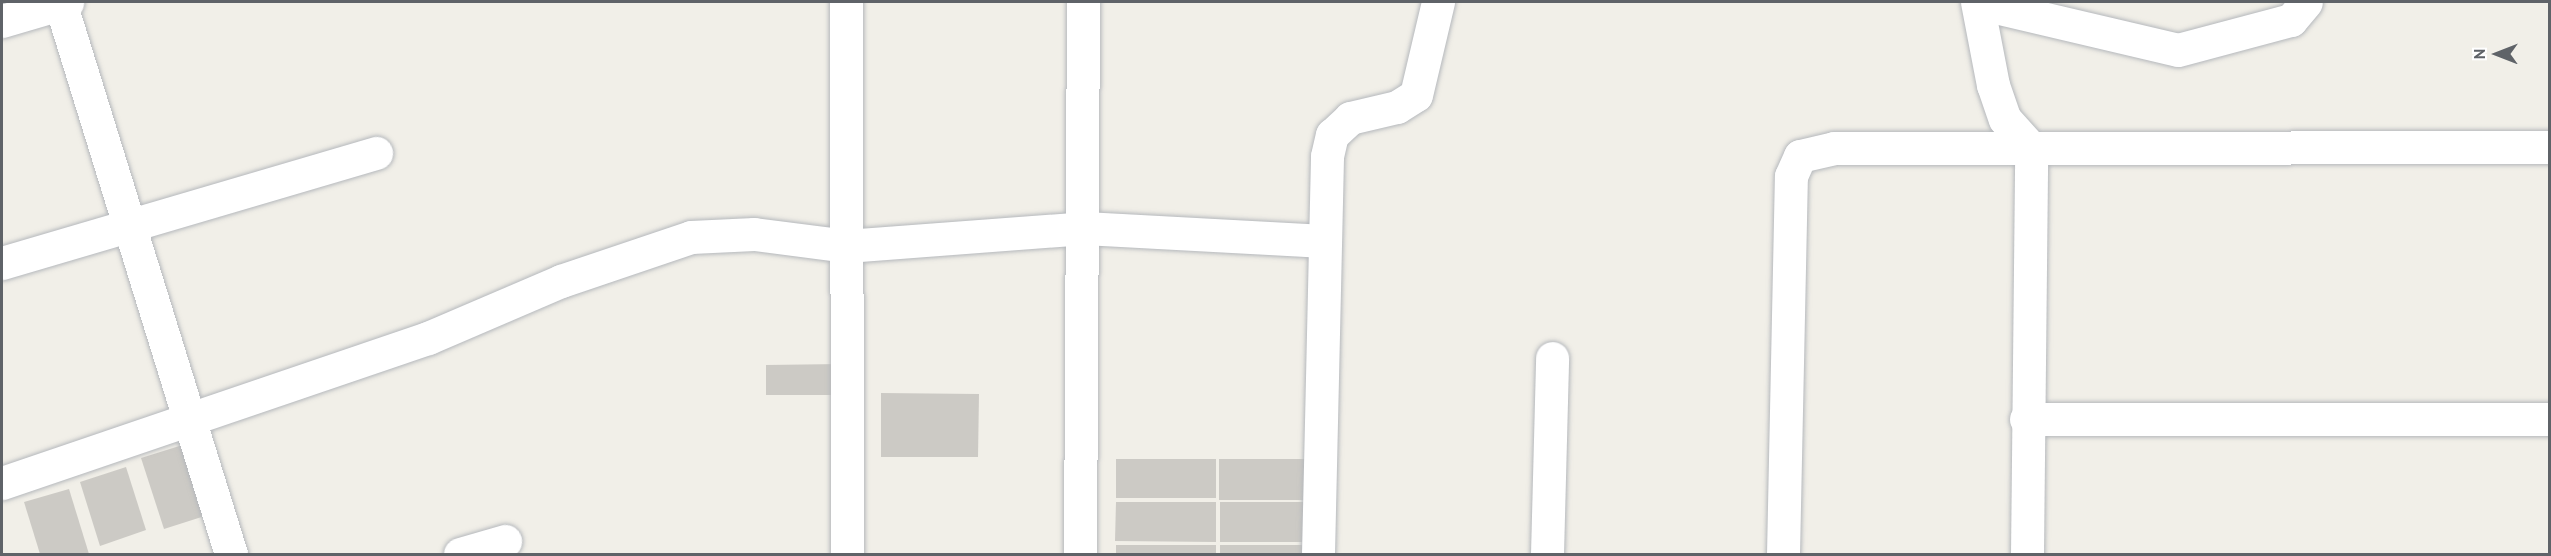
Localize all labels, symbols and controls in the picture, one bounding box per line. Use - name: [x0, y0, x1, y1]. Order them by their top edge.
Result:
- north arrow: [2467, 24, 2527, 84]
- text: N: [2469, 49, 2489, 59]

